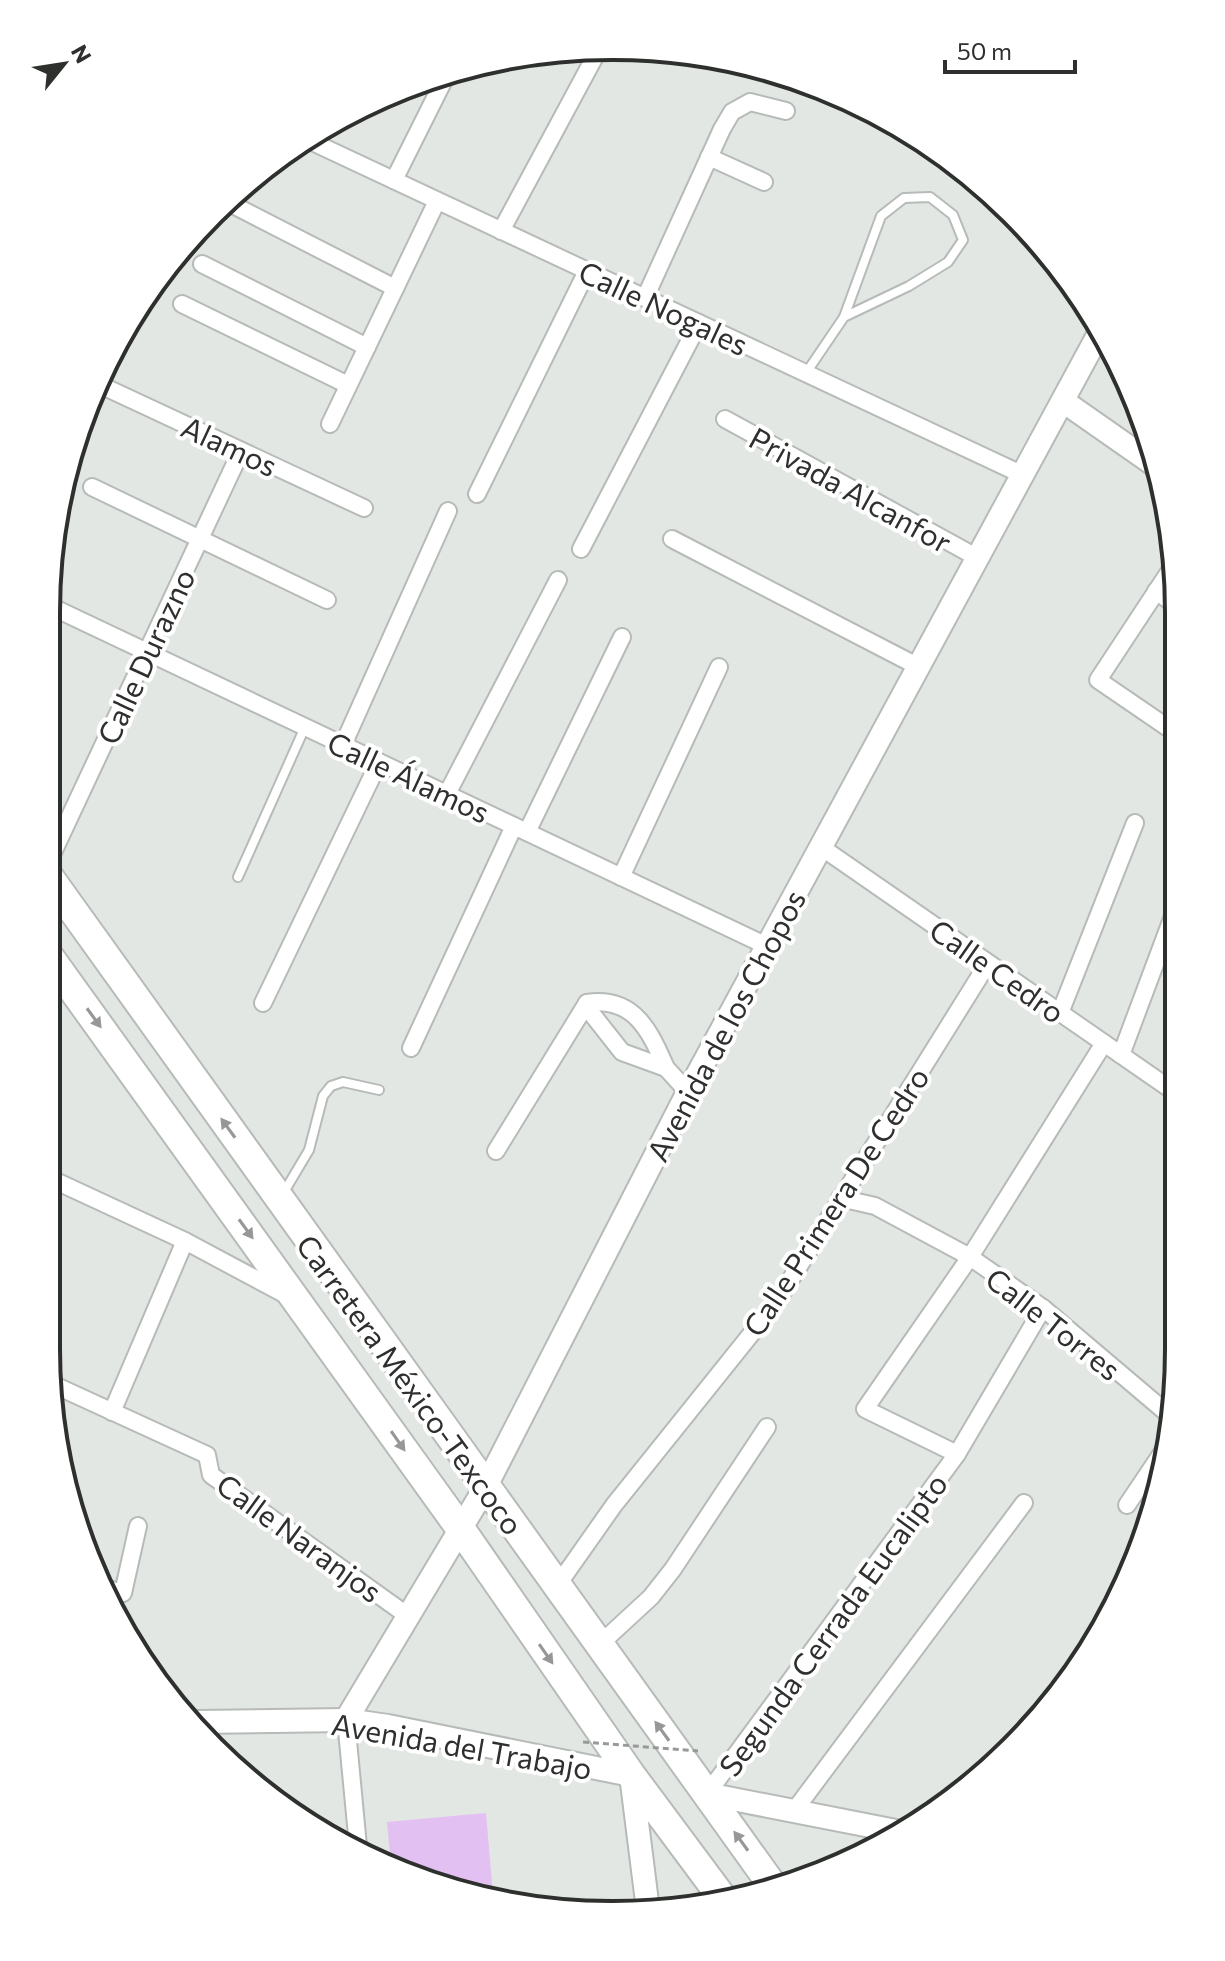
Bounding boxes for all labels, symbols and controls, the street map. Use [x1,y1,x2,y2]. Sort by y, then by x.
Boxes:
north arrow [24,24,104,104]
scale bar [945,24,1075,74]
text: 50 m [957,36,1012,65]
text: N [66,40,98,68]
street label: Calle Nogales [574,252,754,362]
street label: Alamos [176,407,284,483]
street label: Privada Alcanfor [744,418,958,560]
street label: Calle Durazno [88,562,202,750]
street label: Calle Álamos [322,722,496,830]
street label: Avenida de los Chopos [638,883,812,1167]
street label: Calle Cedro [923,910,1073,1030]
one-way arrow [86,1008,101,1029]
street label: Calle Primera De Cedro [734,1059,936,1343]
one-way arrow [221,1118,236,1139]
one-way arrow [238,1218,254,1240]
street label: Carretera México-Texcoco [290,1227,532,1541]
street label: Calle Torres [979,1259,1129,1387]
one-way arrow [389,1430,405,1451]
street label: Calle Naranjos [210,1465,390,1609]
street label: Segunda Cerrada Eucalipto [710,1466,954,1782]
one-way arrow [539,1643,554,1664]
street label: Avenida del Trabajo [329,1704,595,1786]
one-way arrow [655,1720,670,1741]
one-way arrow [734,1831,749,1852]

